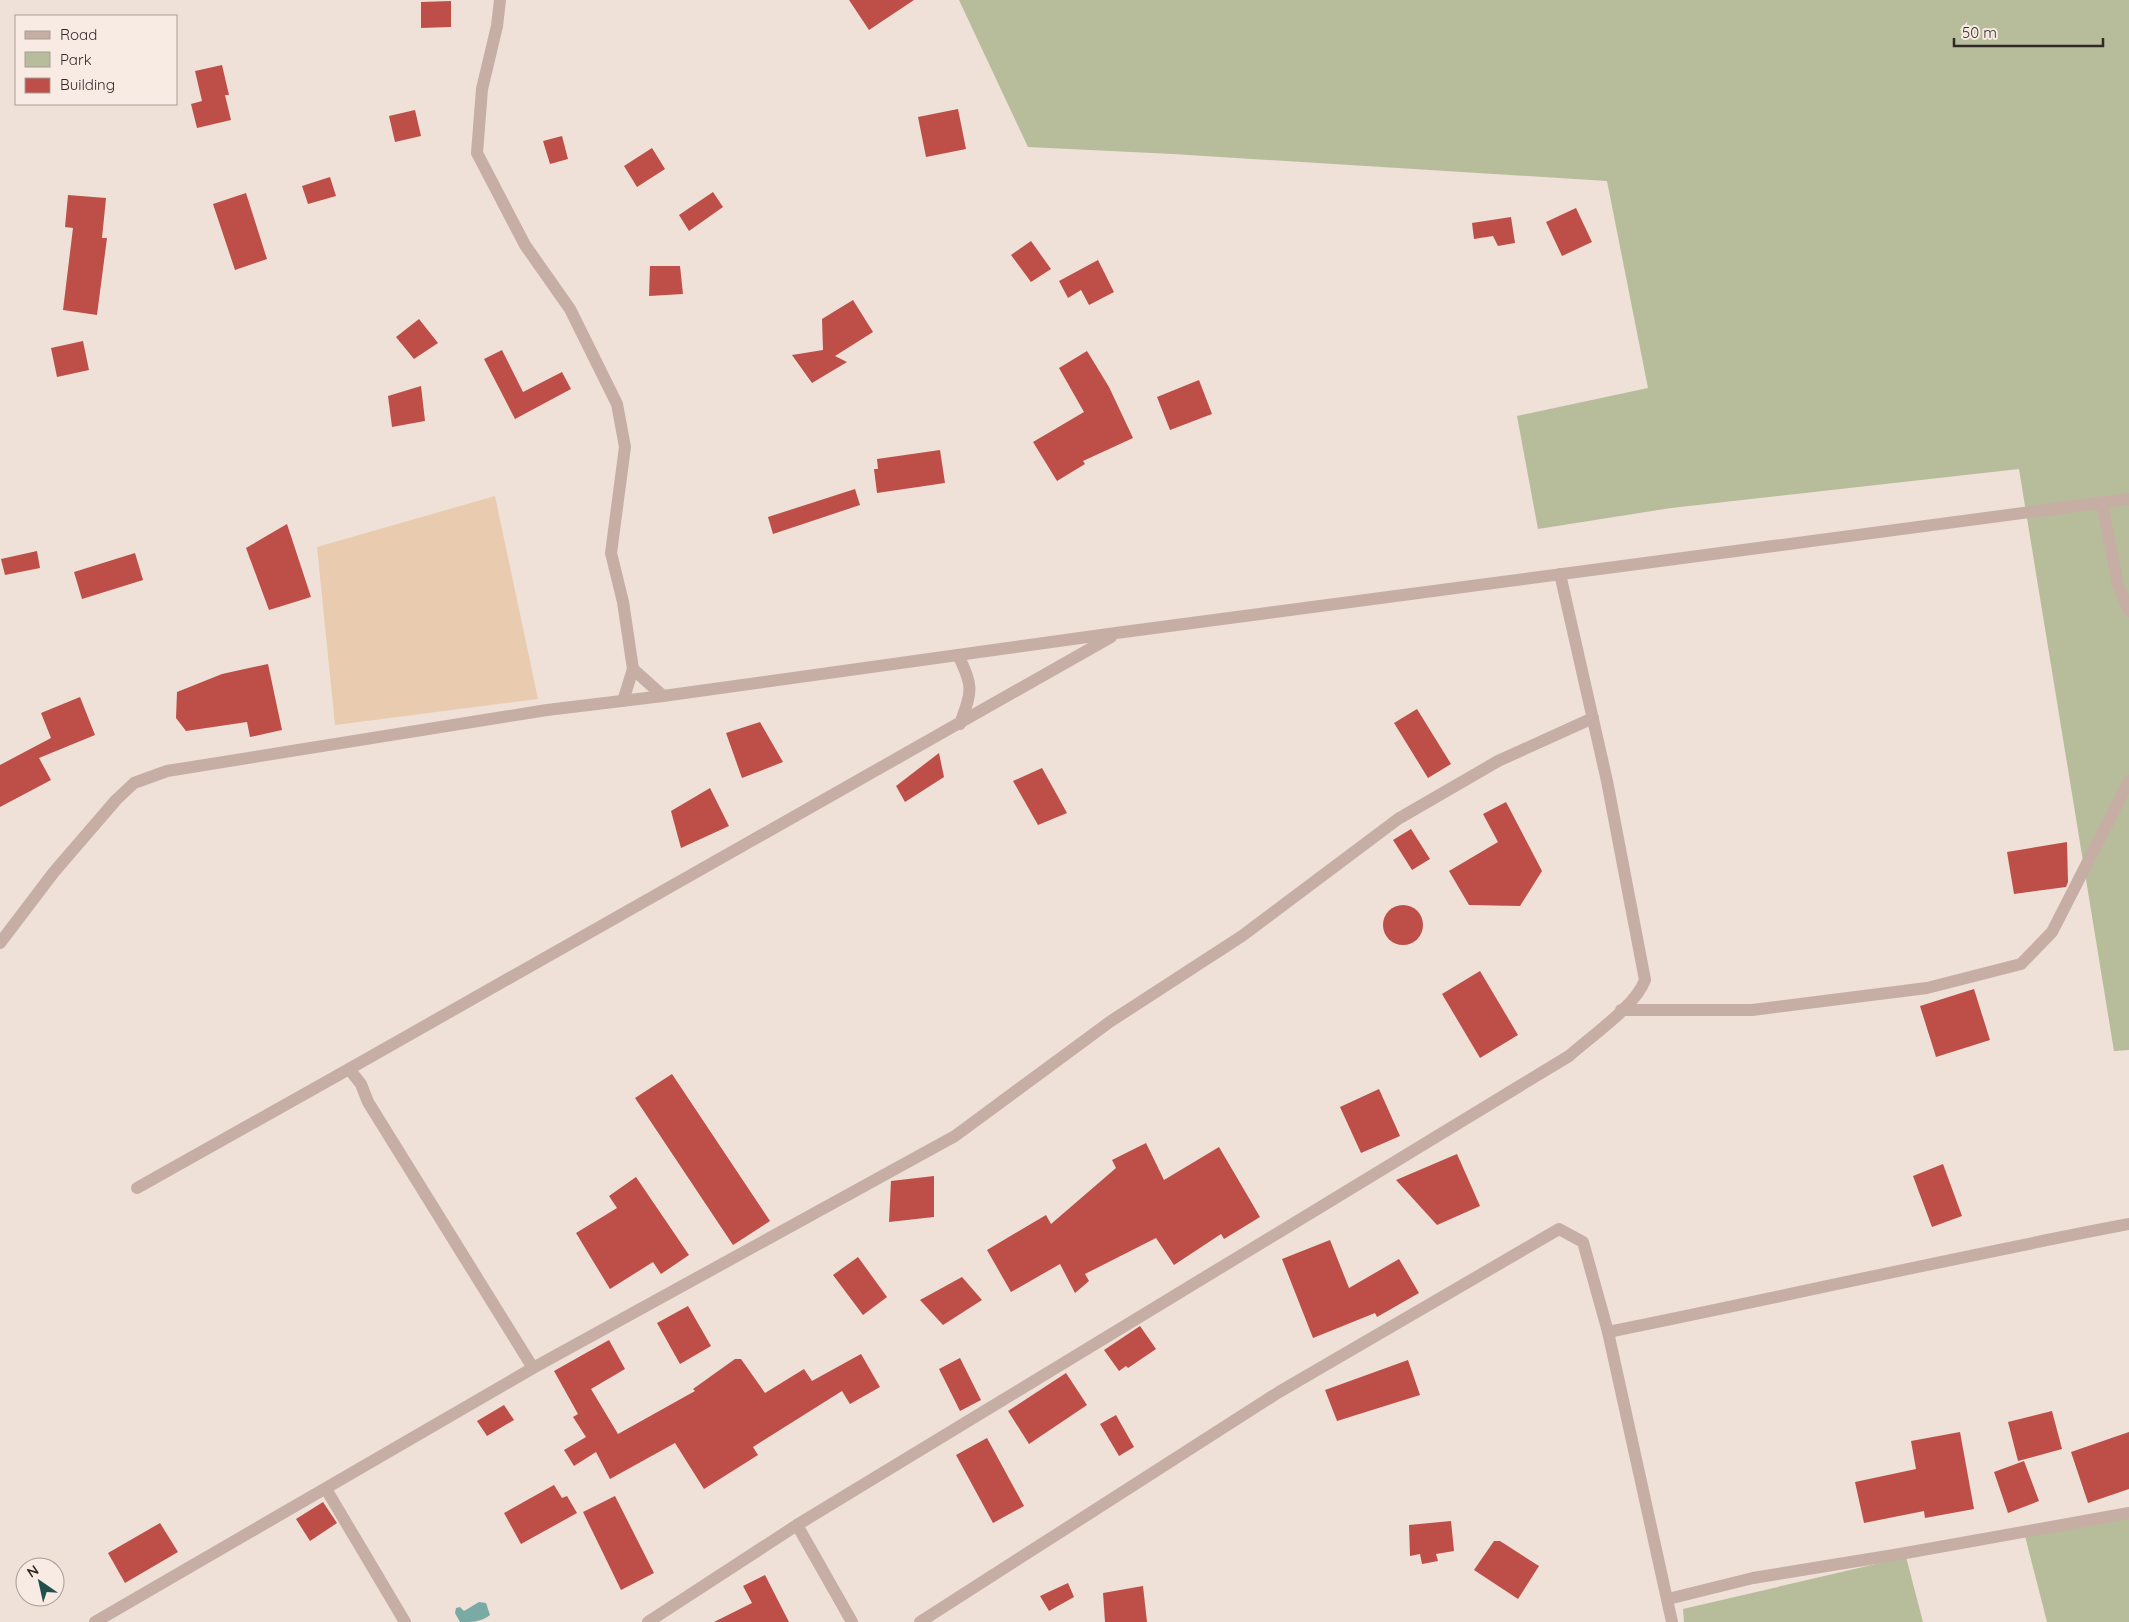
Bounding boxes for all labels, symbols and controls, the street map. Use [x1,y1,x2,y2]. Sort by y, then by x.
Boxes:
legend [15,15,178,105]
scale bar [1954,15,2103,47]
text: 50 m [1962,23,1997,42]
text: Road [60,25,97,44]
text: Park [60,50,92,69]
text: Building [60,75,115,94]
north arrow [15,1557,65,1607]
text: N [23,1561,42,1582]

